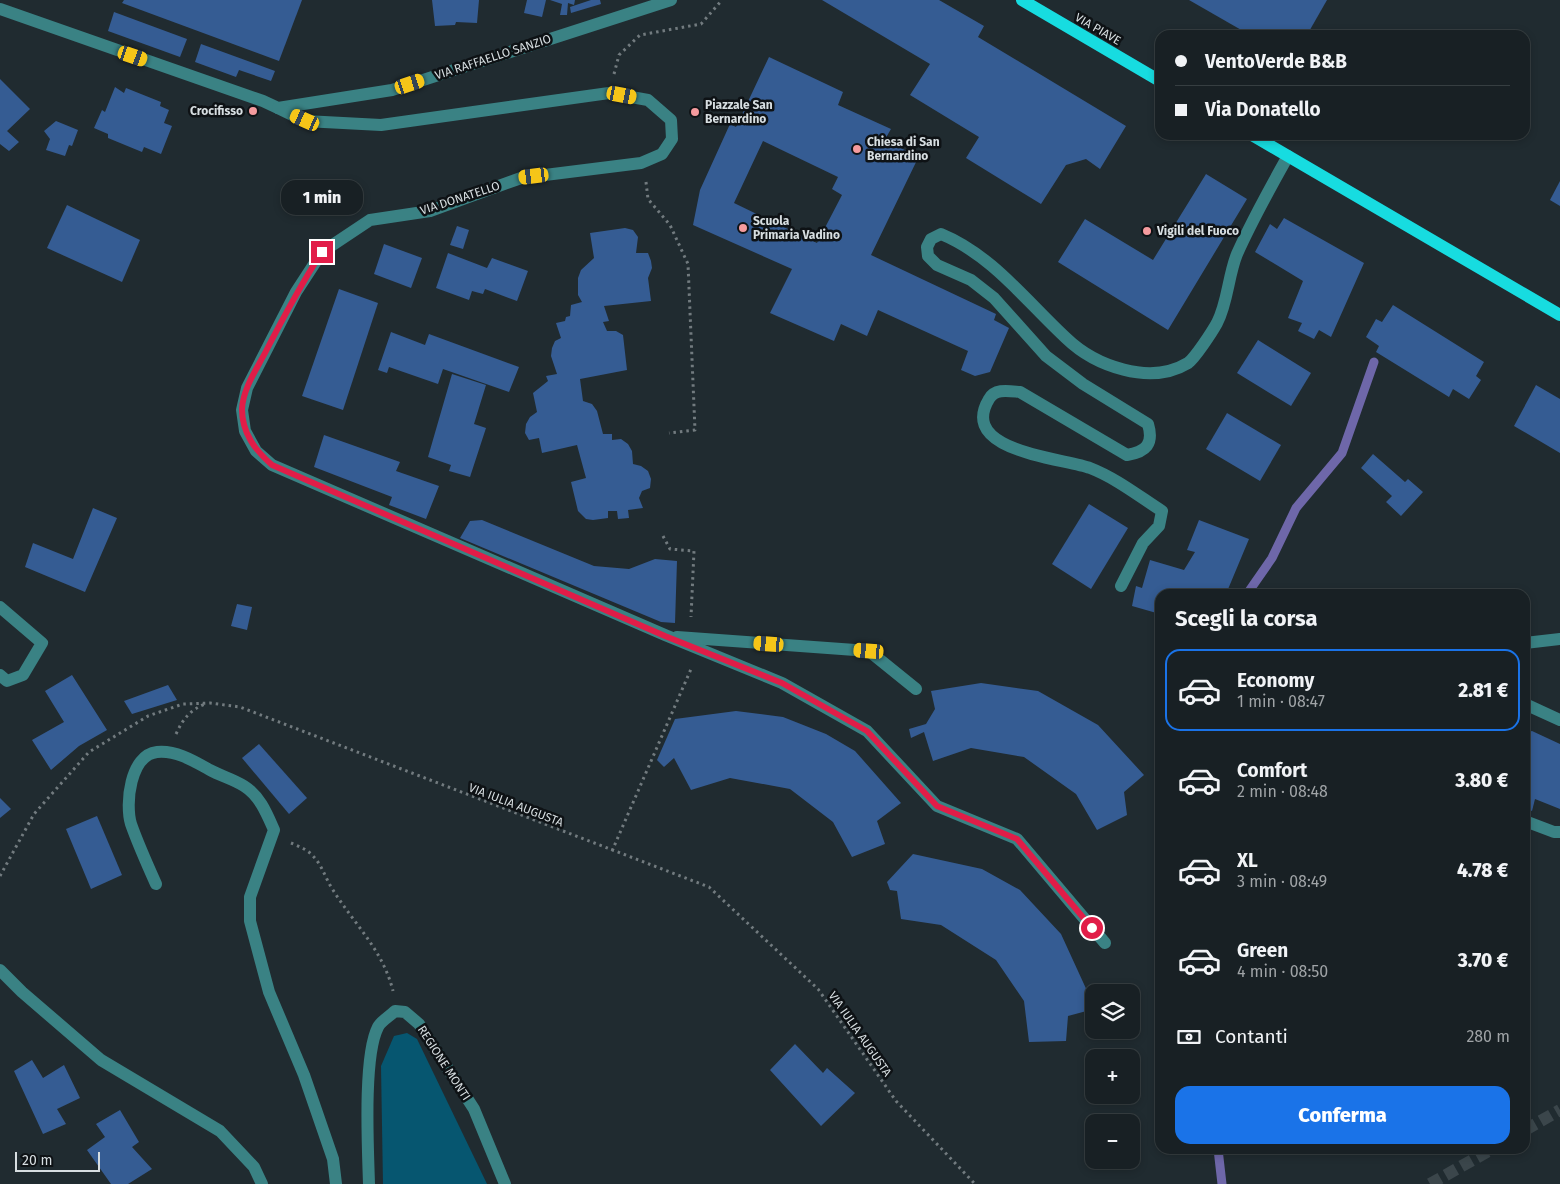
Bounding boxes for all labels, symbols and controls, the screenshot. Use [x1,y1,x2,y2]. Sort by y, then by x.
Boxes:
street label: VIA PIAVE [1073,10,1123,48]
street label: VIA RAFFAELLO SANZIO [433,32,553,82]
car [116,44,149,68]
text: VentoVerde B&B [1205,50,1347,73]
car [393,72,426,96]
car [605,85,638,105]
place label: Piazzale San Bernardino [705,98,773,126]
text: Via Donatello [1205,98,1321,121]
place label: Crocifisso [190,104,243,118]
marker: Crocifisso [247,105,259,117]
marker: Piazzale San Bernardino [689,106,701,118]
car [288,107,321,133]
place label: Chiesa di San Bernardino [867,135,940,163]
marker: Chiesa di San Bernardino [851,143,863,155]
car [518,167,549,185]
street label: VIA DONATELLO [418,178,502,218]
callout: 1 min [281,180,363,214]
text: 1 min [303,188,341,207]
place label: Scuola Primaria Vadino [753,214,840,242]
marker: Scuola Primaria Vadino [737,222,749,234]
place label: Vigili del Fuoco [1156,224,1239,238]
marker: Vigili del Fuoco [1141,225,1153,237]
route end [311,241,333,263]
text: Scegli la corsa [1175,605,1318,632]
car [753,635,784,653]
car [853,642,884,660]
icon: car [1177,668,1222,713]
text: Economy [1237,669,1314,692]
text: 2.81 € [1458,679,1508,702]
text: 1 min · 08:47 [1237,692,1325,711]
icon: car [1177,758,1222,803]
text: Comfort [1237,759,1307,782]
text: 3.80 € [1455,769,1508,792]
street label: VIA IULIA AUGUSTA [467,781,565,830]
text: 2 min · 08:48 [1237,782,1328,801]
icon: car [1177,848,1222,893]
text: XL [1237,849,1258,872]
text: 4.78 € [1457,859,1508,882]
text: 3 min · 08:49 [1237,872,1327,891]
route start [1081,917,1103,939]
icon: car [1177,938,1222,983]
text: Green [1237,939,1288,962]
text: 3.70 € [1458,949,1508,972]
text: 4 min · 08:50 [1237,962,1328,981]
map controls [1085,984,1140,1169]
button: layers [1085,984,1140,1039]
street label: VIA IULIA AUGUSTA [826,989,895,1079]
street label: REGIONE MONTI [415,1023,473,1103]
icon: cash [1175,1023,1203,1051]
text: Contanti [1215,1025,1288,1048]
text: 280 m [1466,1027,1510,1046]
button: + [1085,1049,1140,1104]
button: Conferma [1175,1086,1510,1144]
button: − [1085,1114,1140,1169]
scale bar [15,1149,100,1172]
text: 20 m [22,1152,52,1169]

